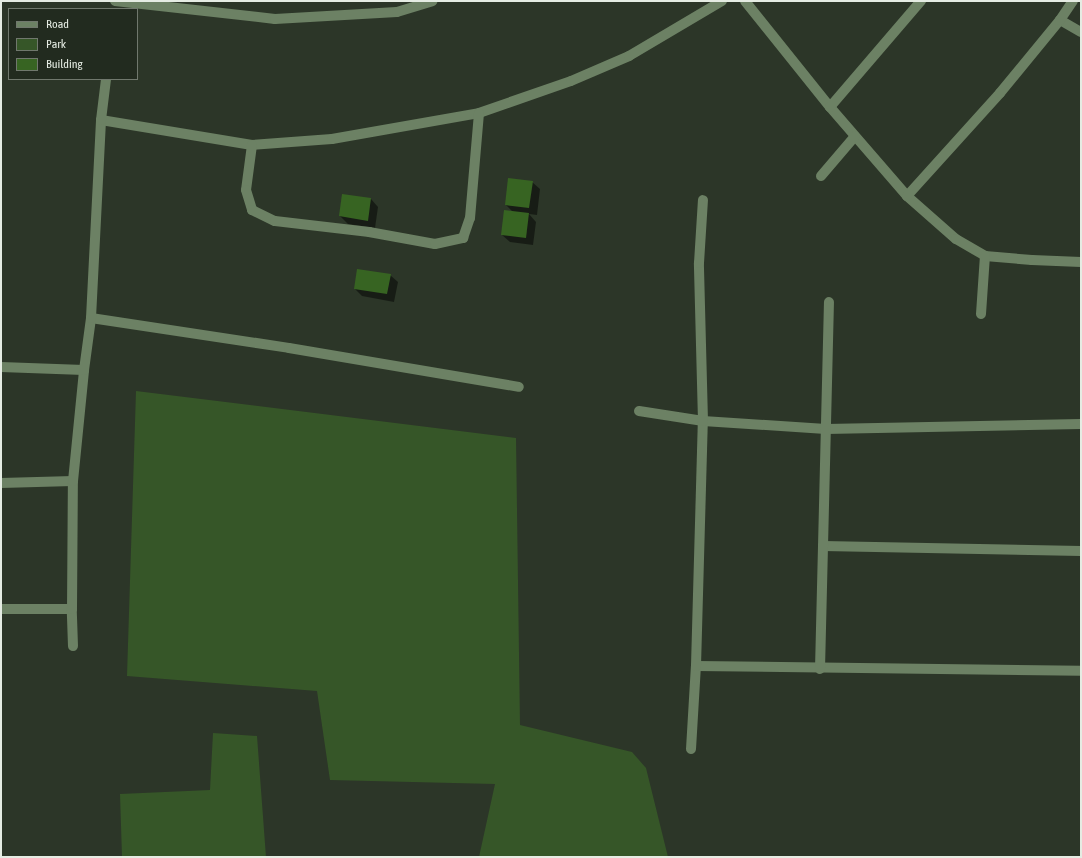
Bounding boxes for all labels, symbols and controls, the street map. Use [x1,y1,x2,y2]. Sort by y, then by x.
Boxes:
legend [8,8,138,80]
text: Road [46,17,69,31]
text: Park [46,37,66,51]
text: Building [46,57,83,71]

